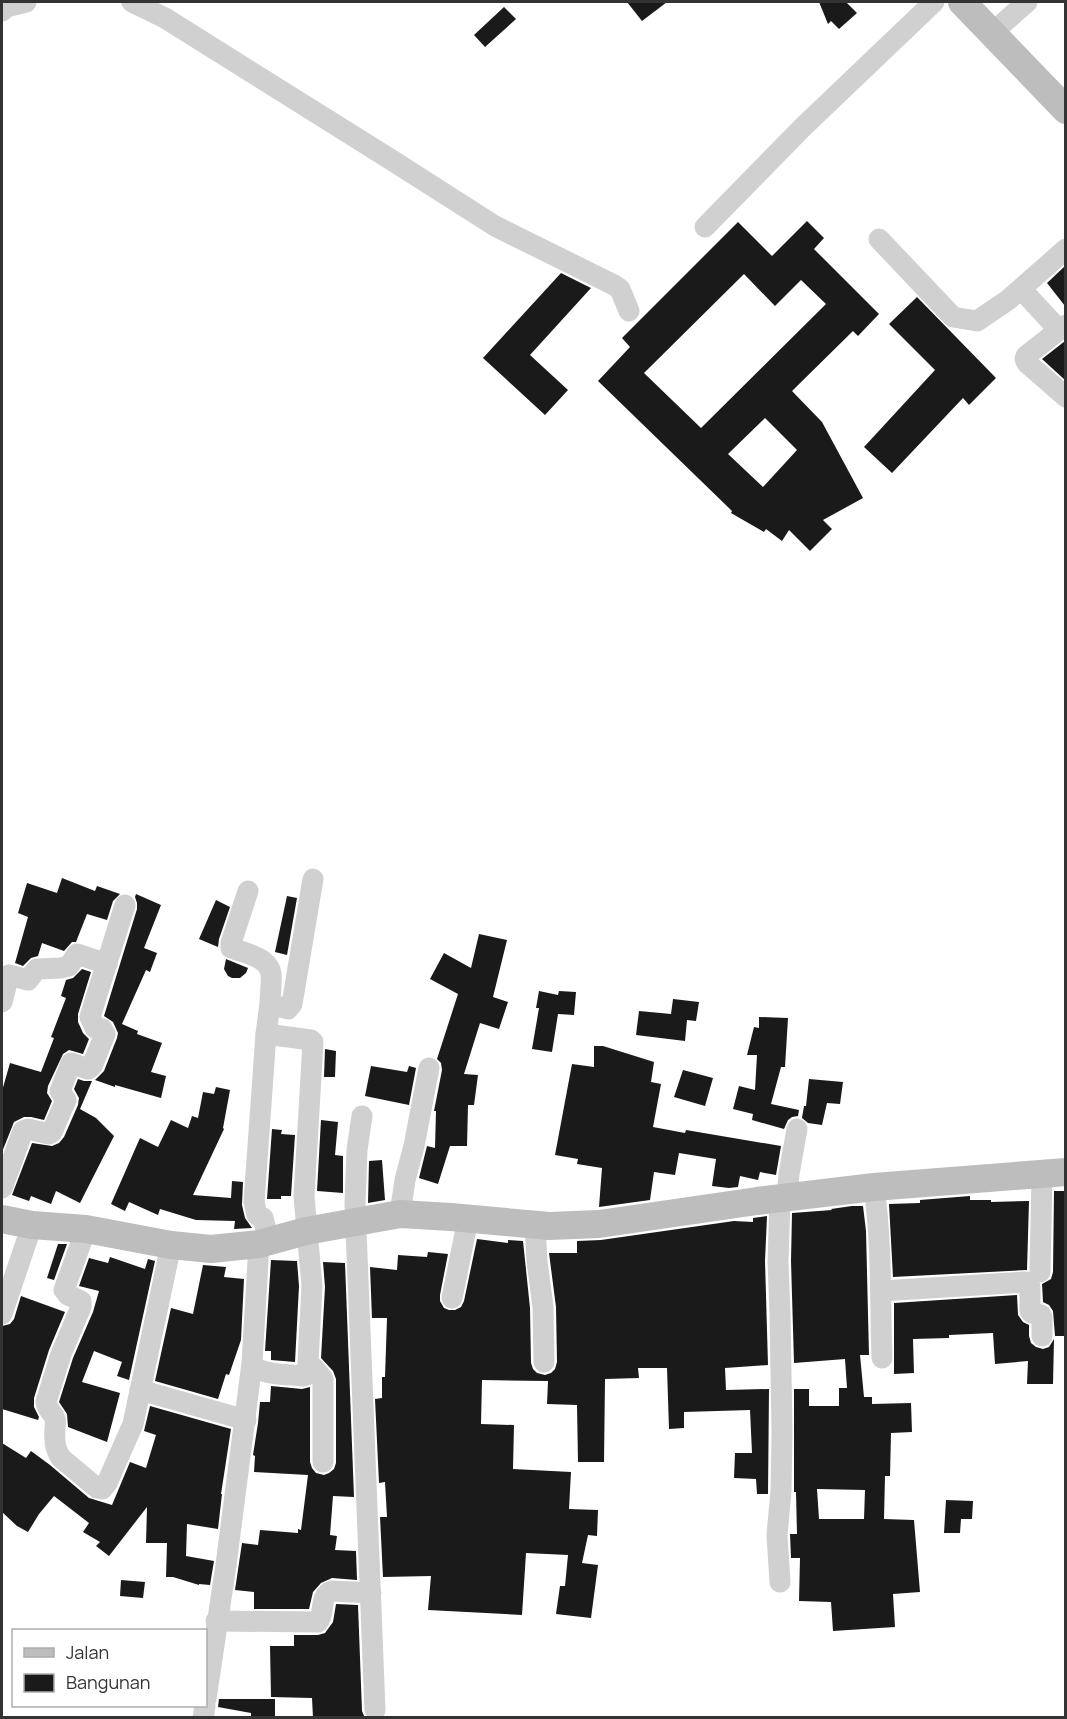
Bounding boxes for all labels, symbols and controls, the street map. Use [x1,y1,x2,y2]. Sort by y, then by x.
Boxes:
legend [12,1629,207,1707]
text: Jalan [66,1640,109,1664]
text: Bangunan [66,1670,150,1694]

